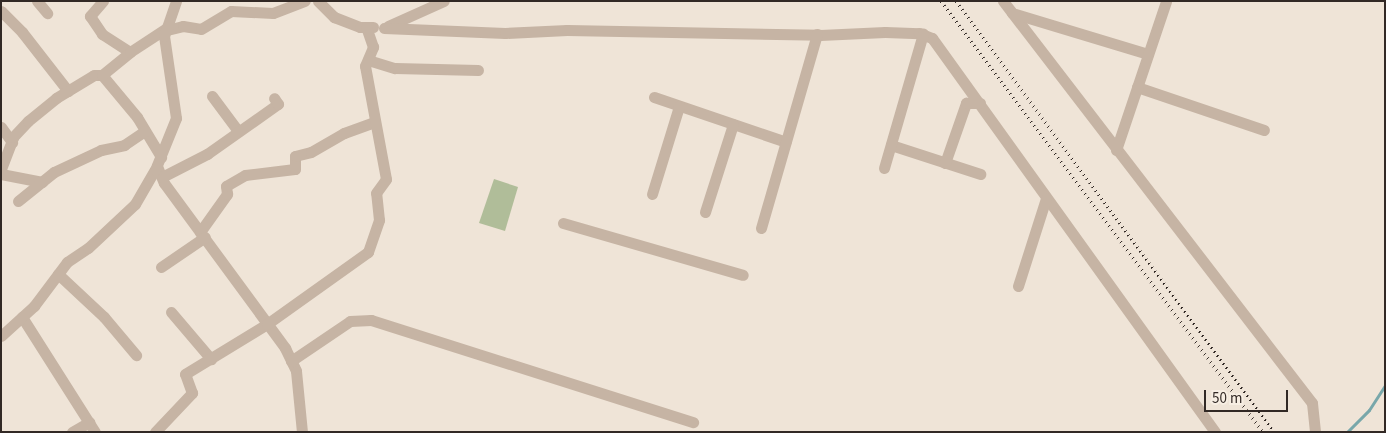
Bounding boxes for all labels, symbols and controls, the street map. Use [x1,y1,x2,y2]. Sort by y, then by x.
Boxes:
scale bar [1206,380,1290,412]
text: 50 m [1212,388,1242,409]

